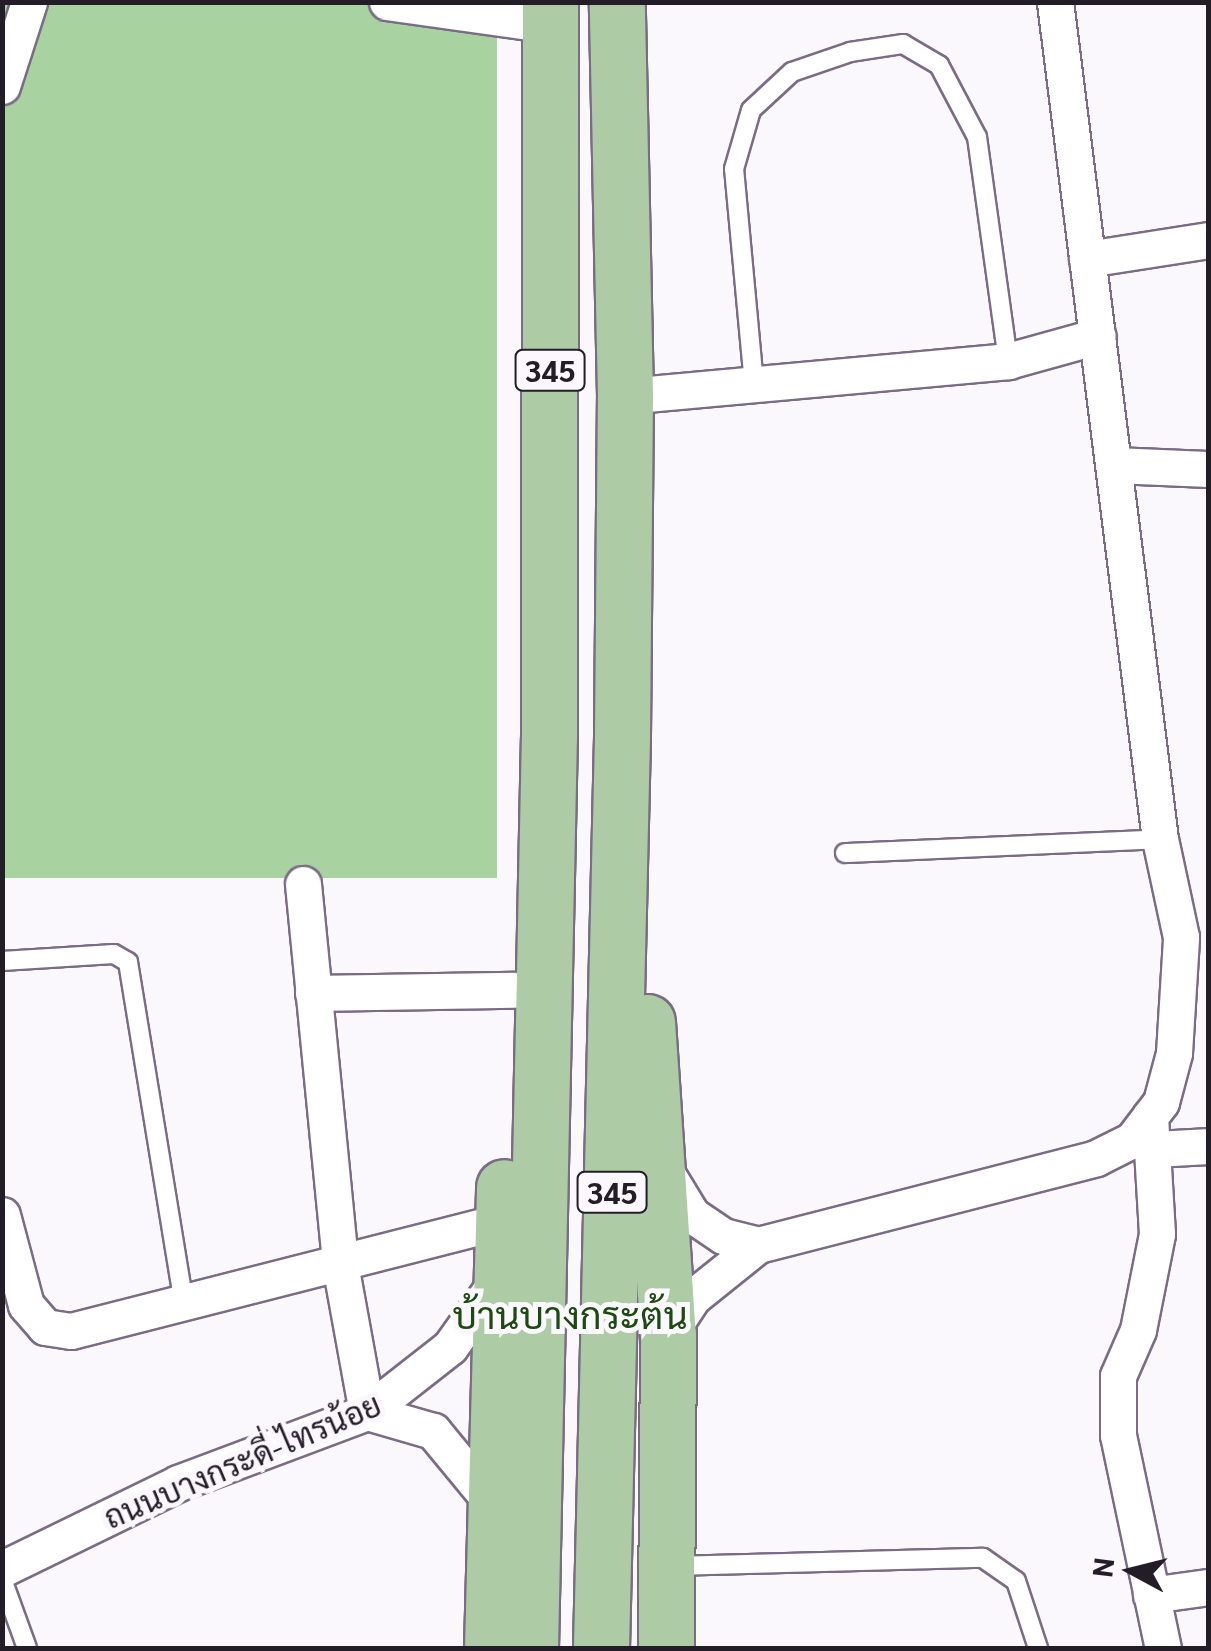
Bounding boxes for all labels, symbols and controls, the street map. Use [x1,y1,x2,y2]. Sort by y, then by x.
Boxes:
road number: 345 [512,345,588,395]
road number: 345 [574,1167,650,1217]
district label: บ้านบางกระต้น [452,1291,688,1337]
street label: ถนนบางกระดี่-ไทรน้อย [98,1384,386,1536]
north arrow [1081,1521,1181,1621]
text: N [1082,1555,1120,1579]

